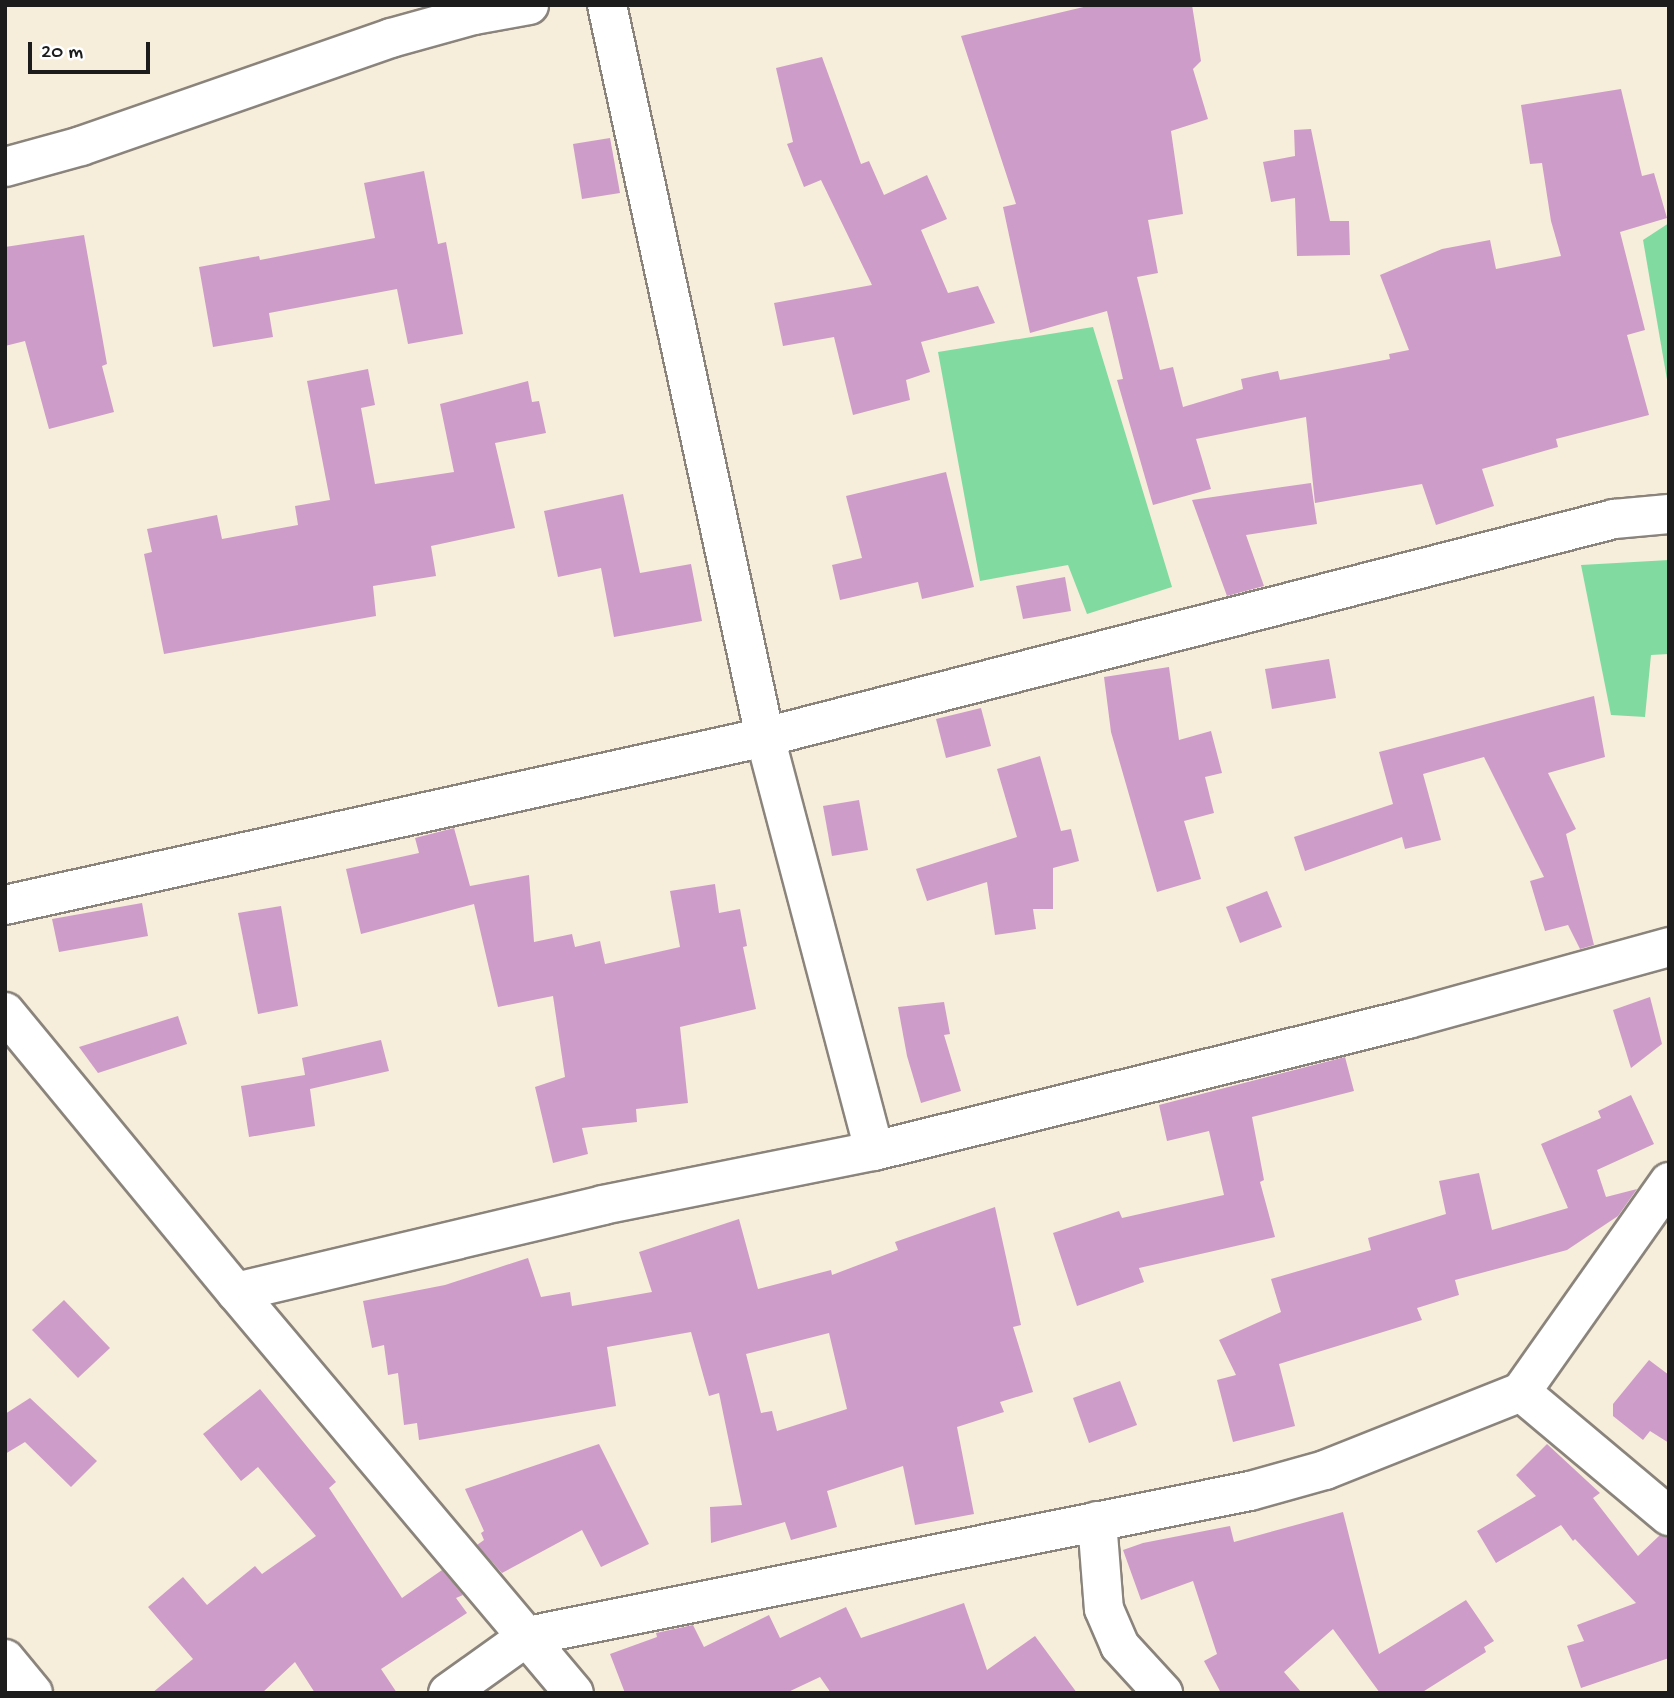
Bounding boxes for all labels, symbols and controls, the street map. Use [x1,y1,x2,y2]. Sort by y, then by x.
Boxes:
scale bar [32,28,154,72]
text: 20 m [41,41,83,66]

